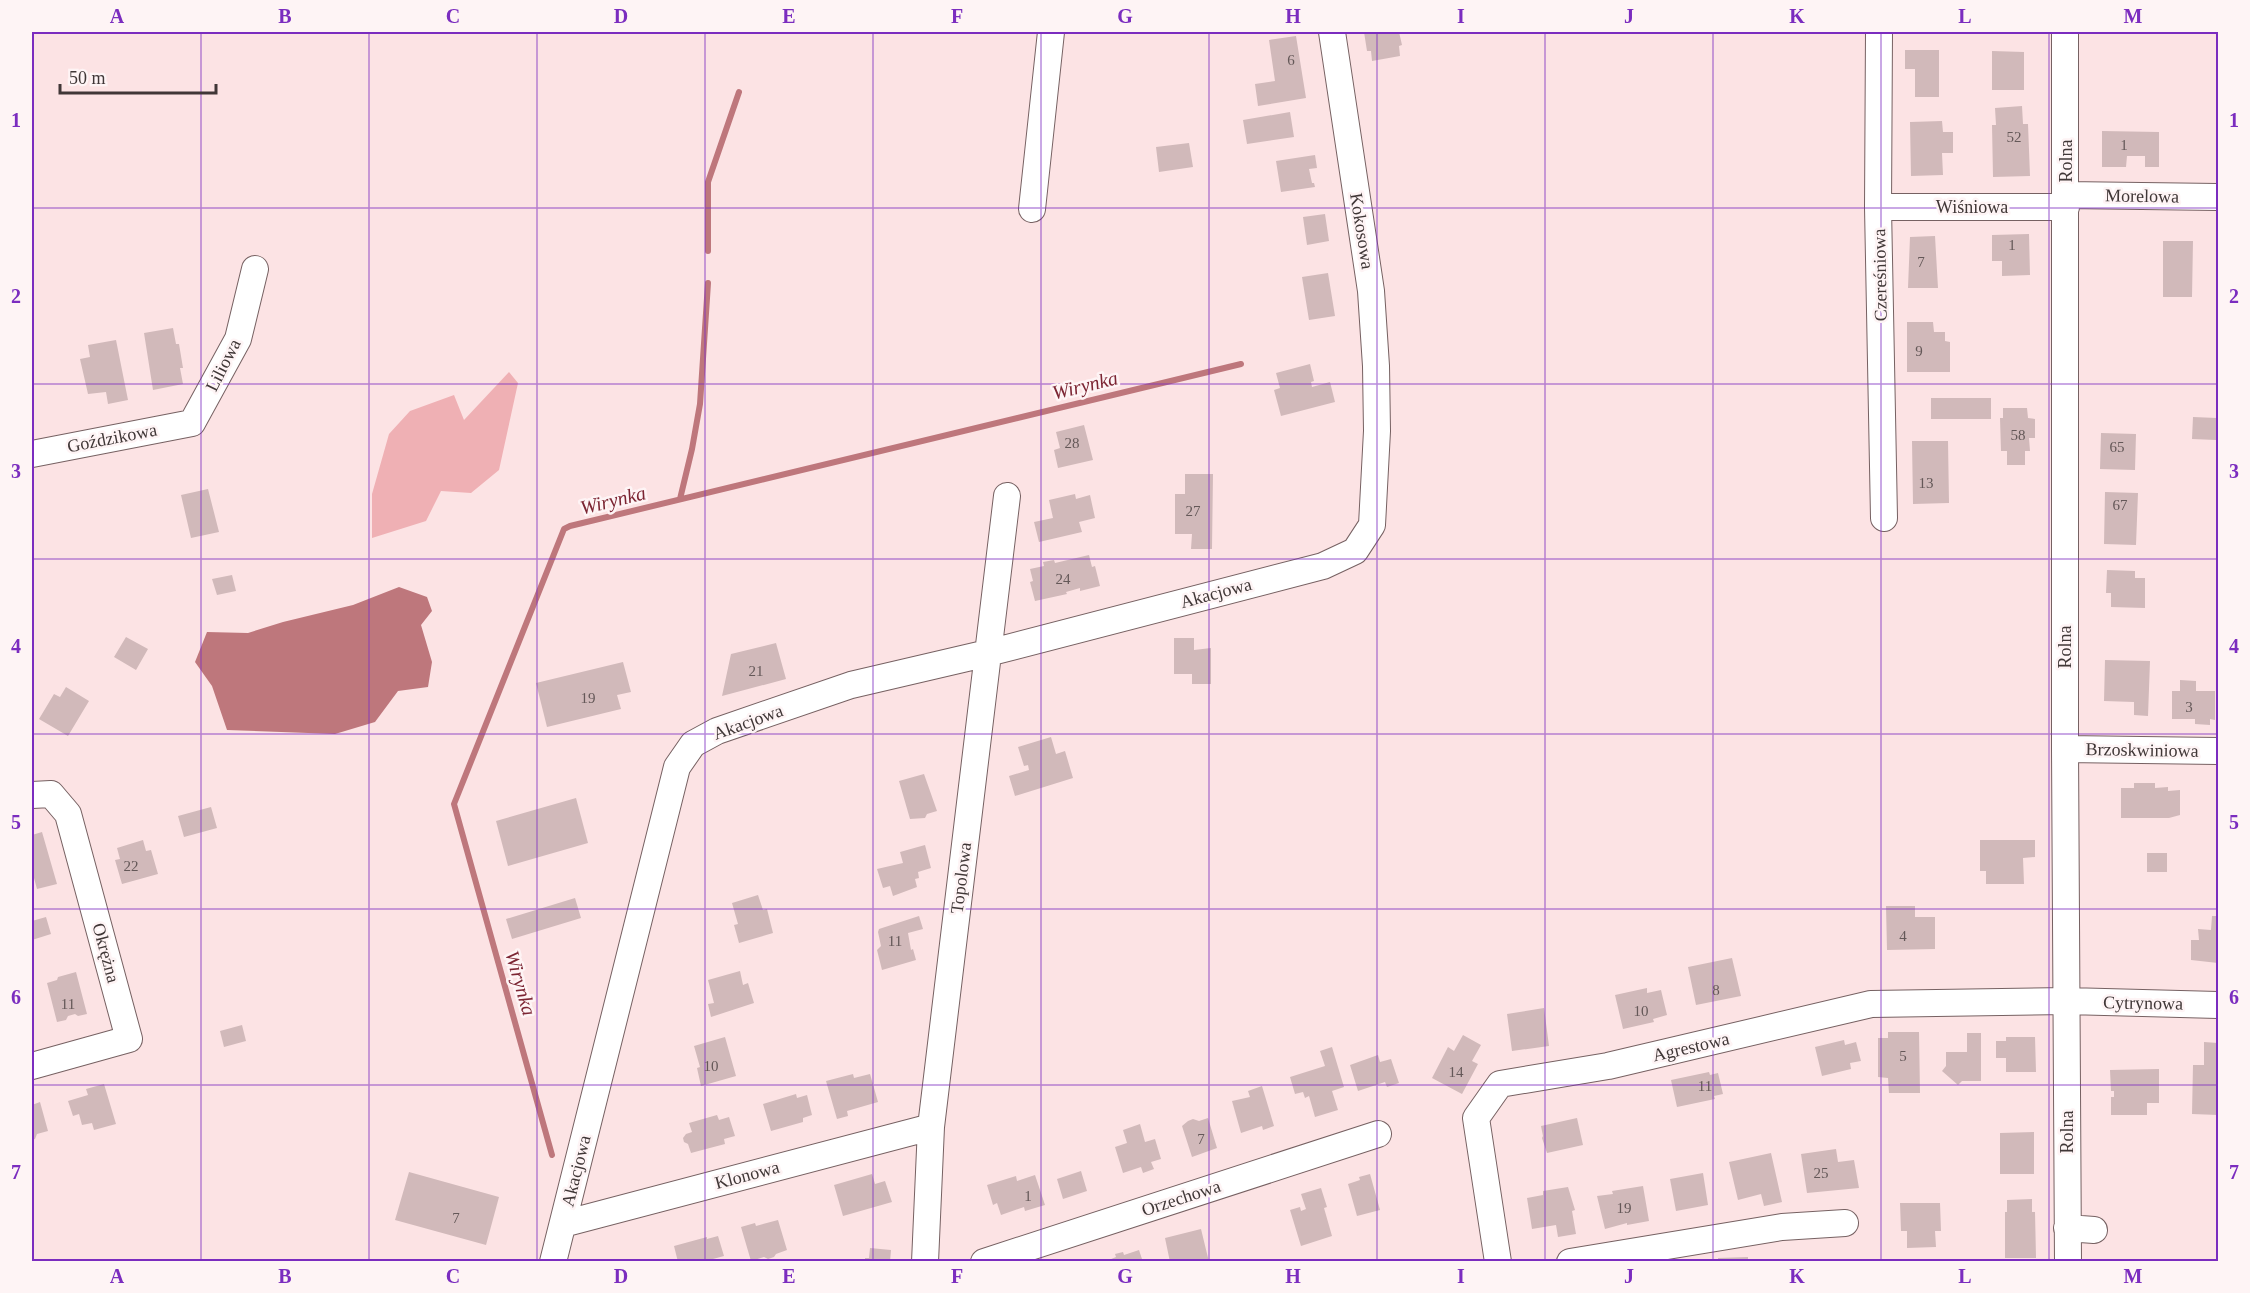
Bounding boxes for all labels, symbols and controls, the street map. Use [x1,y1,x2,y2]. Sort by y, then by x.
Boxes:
text: A [110,5,125,27]
text: B [278,5,292,27]
text: C [446,5,460,27]
text: D [614,5,628,27]
text: E [782,5,796,27]
text: F [951,5,963,27]
text: G [1117,5,1133,27]
text: H [1285,5,1301,27]
text: I [1457,5,1465,27]
text: J [1624,5,1634,27]
text: K [1789,5,1805,27]
text: L [1958,5,1972,27]
text: M [2124,5,2143,27]
house number: 6 [1287,52,1295,68]
scale bar [60,57,216,95]
text: 50 m [69,68,106,88]
text: 1 [11,109,21,131]
text: 1 [2229,109,2239,131]
house number: 52 [2007,129,2022,145]
house number: 1 [2120,137,2128,153]
street label: Rolna [2056,139,2076,183]
street label: Morelowa [2105,185,2179,207]
street label: Kokosowa [1346,191,1378,271]
street label: Wiśniowa [1936,197,2008,217]
street label: Czereśniowa [1869,228,1891,322]
house number: 1 [2008,237,2016,253]
house number: 7 [1917,254,1925,270]
text: 2 [11,285,21,307]
text: 2 [2229,285,2239,307]
street label: Liliowa [201,336,245,394]
house number: 9 [1915,343,1923,359]
water label: Wirynka [1050,366,1120,405]
street label: Goździkowa [65,420,159,456]
house number: 58 [2011,427,2026,443]
house number: 28 [1065,435,1080,451]
house number: 65 [2110,439,2125,455]
text: 3 [11,460,21,482]
text: 3 [2229,460,2239,482]
house number: 13 [1919,475,1934,491]
water label: Wirynka [578,481,648,520]
house number: 67 [2113,497,2128,513]
house number: 27 [1186,503,1201,519]
house number: 24 [1056,571,1071,587]
street label: Akacjowa [1178,574,1254,612]
street label: Rolna [2055,625,2075,669]
text: 4 [11,635,21,657]
text: 4 [2229,635,2239,657]
house number: 21 [749,663,764,679]
house number: 19 [581,690,596,706]
house number: 3 [2185,699,2193,715]
street label: Akacjowa [710,700,786,744]
street label: Brzoskwiniowa [2085,739,2199,761]
text: 5 [11,811,21,833]
text: 5 [2229,811,2239,833]
street label: Topolowa [947,841,975,915]
house number: 22 [124,858,139,874]
street label: Okrężna [88,921,124,985]
house number: 4 [1899,928,1907,944]
house number: 11 [888,933,902,949]
water label: Wirynka [500,948,541,1018]
house number: 8 [1712,982,1720,998]
text: 6 [11,986,21,1008]
text: 6 [2229,986,2239,1008]
street label: Cytrynowa [2103,992,2183,1014]
house number: 11 [61,996,75,1012]
house number: 10 [1634,1003,1649,1019]
street label: Agrestowa [1651,1028,1731,1066]
house number: 5 [1899,1048,1907,1064]
house number: 10 [704,1058,719,1074]
house number: 14 [1449,1064,1464,1080]
house number: 11 [1698,1078,1712,1094]
street label: Rolna [2057,1110,2077,1154]
house number: 7 [1197,1131,1205,1147]
street label: Akacjowa [557,1133,595,1209]
street label: Klonowa [713,1157,781,1193]
text: 7 [11,1161,21,1183]
text: 7 [2229,1161,2239,1183]
house number: 25 [1814,1165,1829,1181]
street label: Orzechowa [1139,1176,1223,1220]
house number: 1 [1024,1188,1032,1204]
house number: 19 [1617,1200,1632,1216]
house number: 7 [452,1210,460,1226]
text: A [110,1265,125,1287]
text: B [278,1265,292,1287]
text: C [446,1265,460,1287]
text: D [614,1265,628,1287]
text: E [782,1265,796,1287]
text: F [951,1265,963,1287]
text: G [1117,1265,1133,1287]
text: H [1285,1265,1301,1287]
text: I [1457,1265,1465,1287]
text: J [1624,1265,1634,1287]
text: K [1789,1265,1805,1287]
text: L [1958,1265,1972,1287]
text: M [2124,1265,2143,1287]

